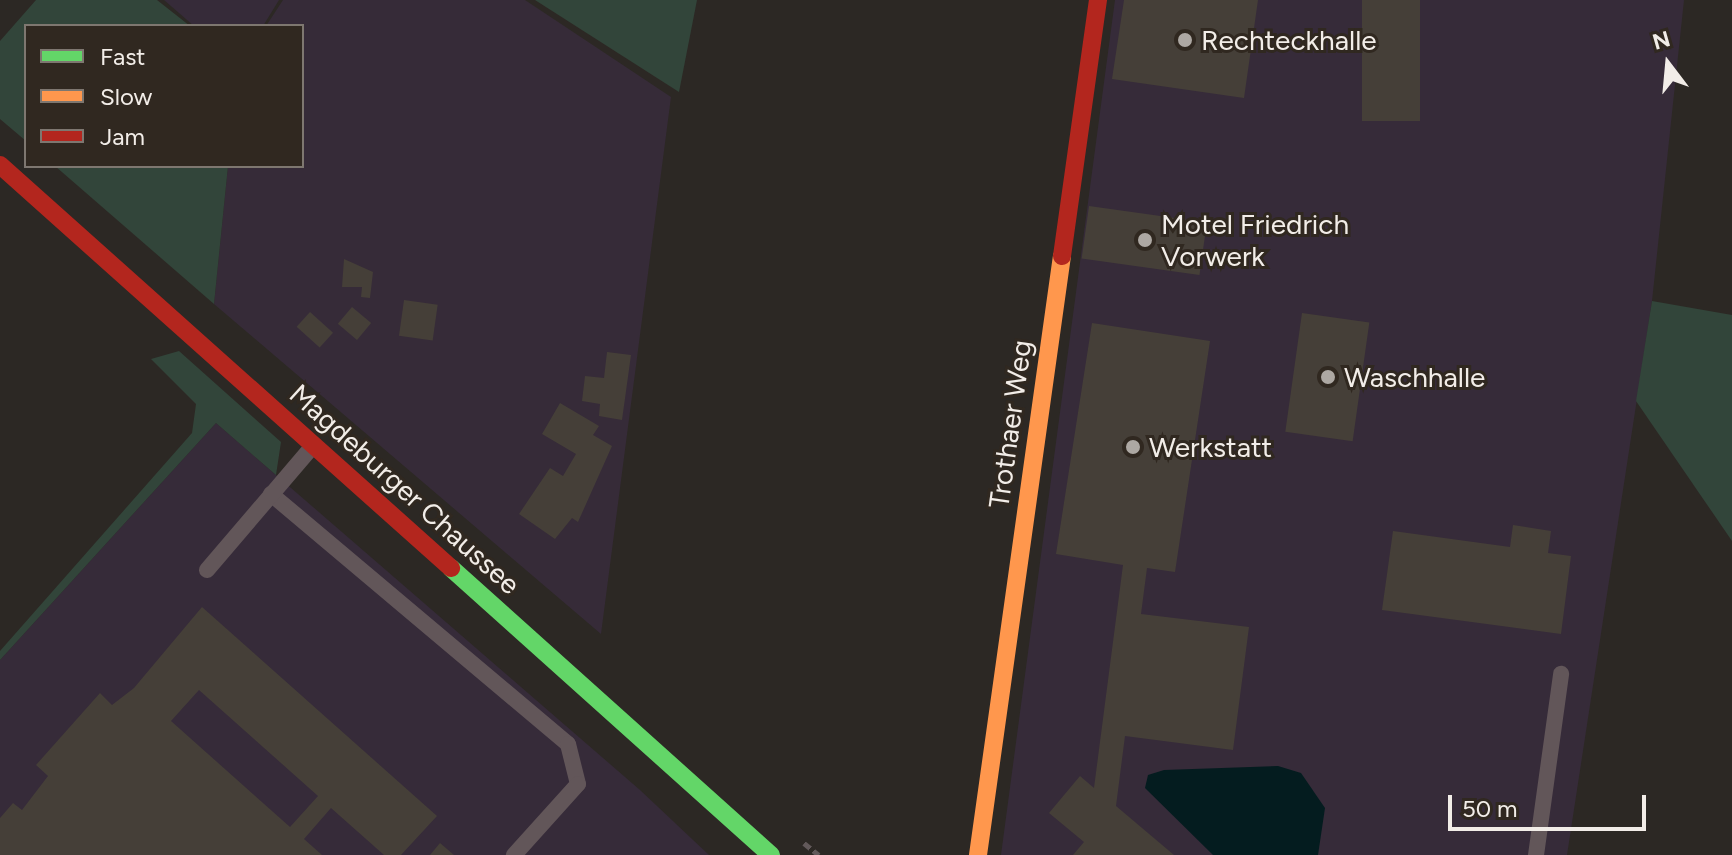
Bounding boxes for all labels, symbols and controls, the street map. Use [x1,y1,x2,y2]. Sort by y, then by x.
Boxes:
place label: Rechteckhalle [1201,23,1377,57]
legend [24,24,304,168]
north arrow [1628,24,1708,104]
text: N [1649,25,1673,56]
marker: Rechteckhalle [1176,31,1194,49]
text: Fast [100,42,145,71]
text: Slow [100,82,152,111]
text: Jam [100,122,145,151]
place label: Motel Friedrich Vorwerk [1161,207,1349,273]
marker: Motel Friedrich Vorwerk [1136,231,1154,249]
street label: Trothaer Weg [982,338,1038,510]
place label: Waschhalle [1344,360,1485,394]
marker: Waschhalle [1319,368,1337,386]
street label: Magdeburger Chaussee [283,377,527,601]
place label: Werkstatt [1149,430,1272,464]
marker: Werkstatt [1124,438,1142,456]
scale bar [1452,779,1650,829]
text: 50 m [1462,794,1518,823]

